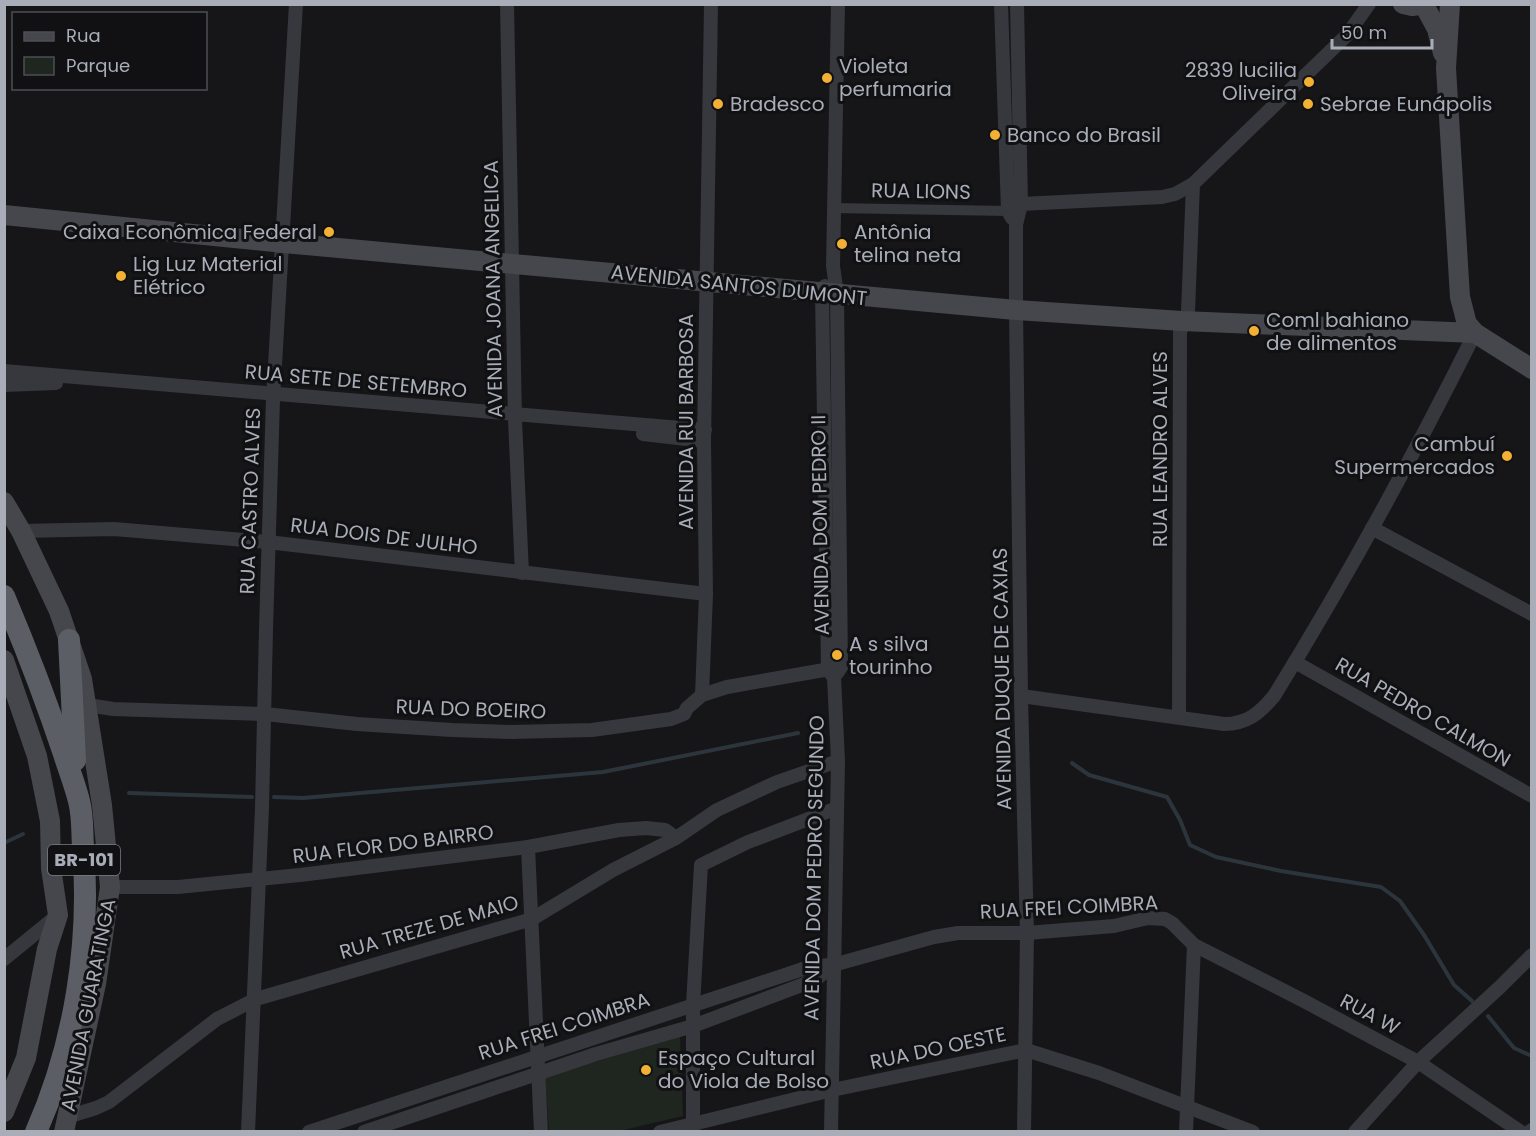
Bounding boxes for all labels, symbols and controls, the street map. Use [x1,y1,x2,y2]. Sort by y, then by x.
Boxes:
legend [12,12,207,90]
scale bar [1332,12,1432,50]
text: 50 m [1341,20,1387,45]
text: Rua [66,23,101,48]
place label: Violeta perfumaria [839,52,952,103]
text: Parque [66,53,130,78]
place label: 2839 lucilia Oliveira [1185,56,1297,107]
marker: Violeta perfumaria [820,71,834,85]
marker: 2839 lucilia Oliveira [1302,75,1316,89]
place label: Bradesco [730,90,825,118]
place label: Sebrae Eunápolis [1320,90,1492,118]
marker: Bradesco [711,97,725,111]
marker: Sebrae Eunápolis [1301,97,1315,111]
place label: Banco do Brasil [1007,121,1161,149]
marker: Banco do Brasil [988,128,1002,142]
street label: AVENIDA JOANA ANGELICA [477,160,509,418]
street label: RUA LIONS [871,176,971,206]
place label: Caixa Econômica Federal [63,218,317,246]
place label: Antônia telina neta [854,218,961,269]
marker: Caixa Econômica Federal [322,225,336,239]
marker: Antônia telina neta [835,237,849,251]
place label: Lig Luz Material Elétrico [133,250,283,301]
street label: AVENIDA SANTOS DUMONT [609,258,869,312]
marker: Lig Luz Material Elétrico [114,269,128,283]
place label: Coml bahiano de alimentos [1266,306,1409,357]
street label: AVENIDA RUI BARBOSA [672,314,700,530]
marker: Coml bahiano de alimentos [1247,324,1261,338]
street label: RUA LEANDRO ALVES [1146,351,1174,547]
street label: RUA SETE DE SETEMBRO [244,357,468,405]
street label: RUA CASTRO ALVES [233,407,267,595]
street label: AVENIDA DOM PEDRO II [804,414,836,636]
place label: Cambuí Supermercados [1334,430,1495,481]
marker: Cambuí Supermercados [1500,449,1514,463]
street label: RUA DOIS DE JULHO [289,511,479,561]
street label: AVENIDA DUQUE DE CAXIAS [986,547,1018,811]
place label: A s silva tourinho [849,630,933,681]
marker: A s silva tourinho [830,648,844,662]
street label: RUA PEDRO CALMON [1330,650,1516,774]
street label: RUA DO BOEIRO [395,692,547,726]
street label: AVENIDA DOM PEDRO SEGUNDO [797,715,831,1021]
street label: RUA FLOR DO BAIRRO [291,818,495,870]
road number: BR-101 [48,845,120,875]
street label: RUA TREZE DE MAIO [336,888,522,966]
street label: RUA FREI COIMBRA [979,888,1159,926]
street label: AVENIDA GUARATINGA [54,896,122,1114]
street label: RUA FREI COIMBRA [475,985,653,1067]
street label: RUA W [1335,987,1405,1042]
street label: RUA DO OESTE [867,1020,1009,1076]
place label: Espaço Cultural do Viola de Bolso [658,1044,829,1095]
marker: Espaço Cultural do Viola de Bolso [639,1063,653,1077]

